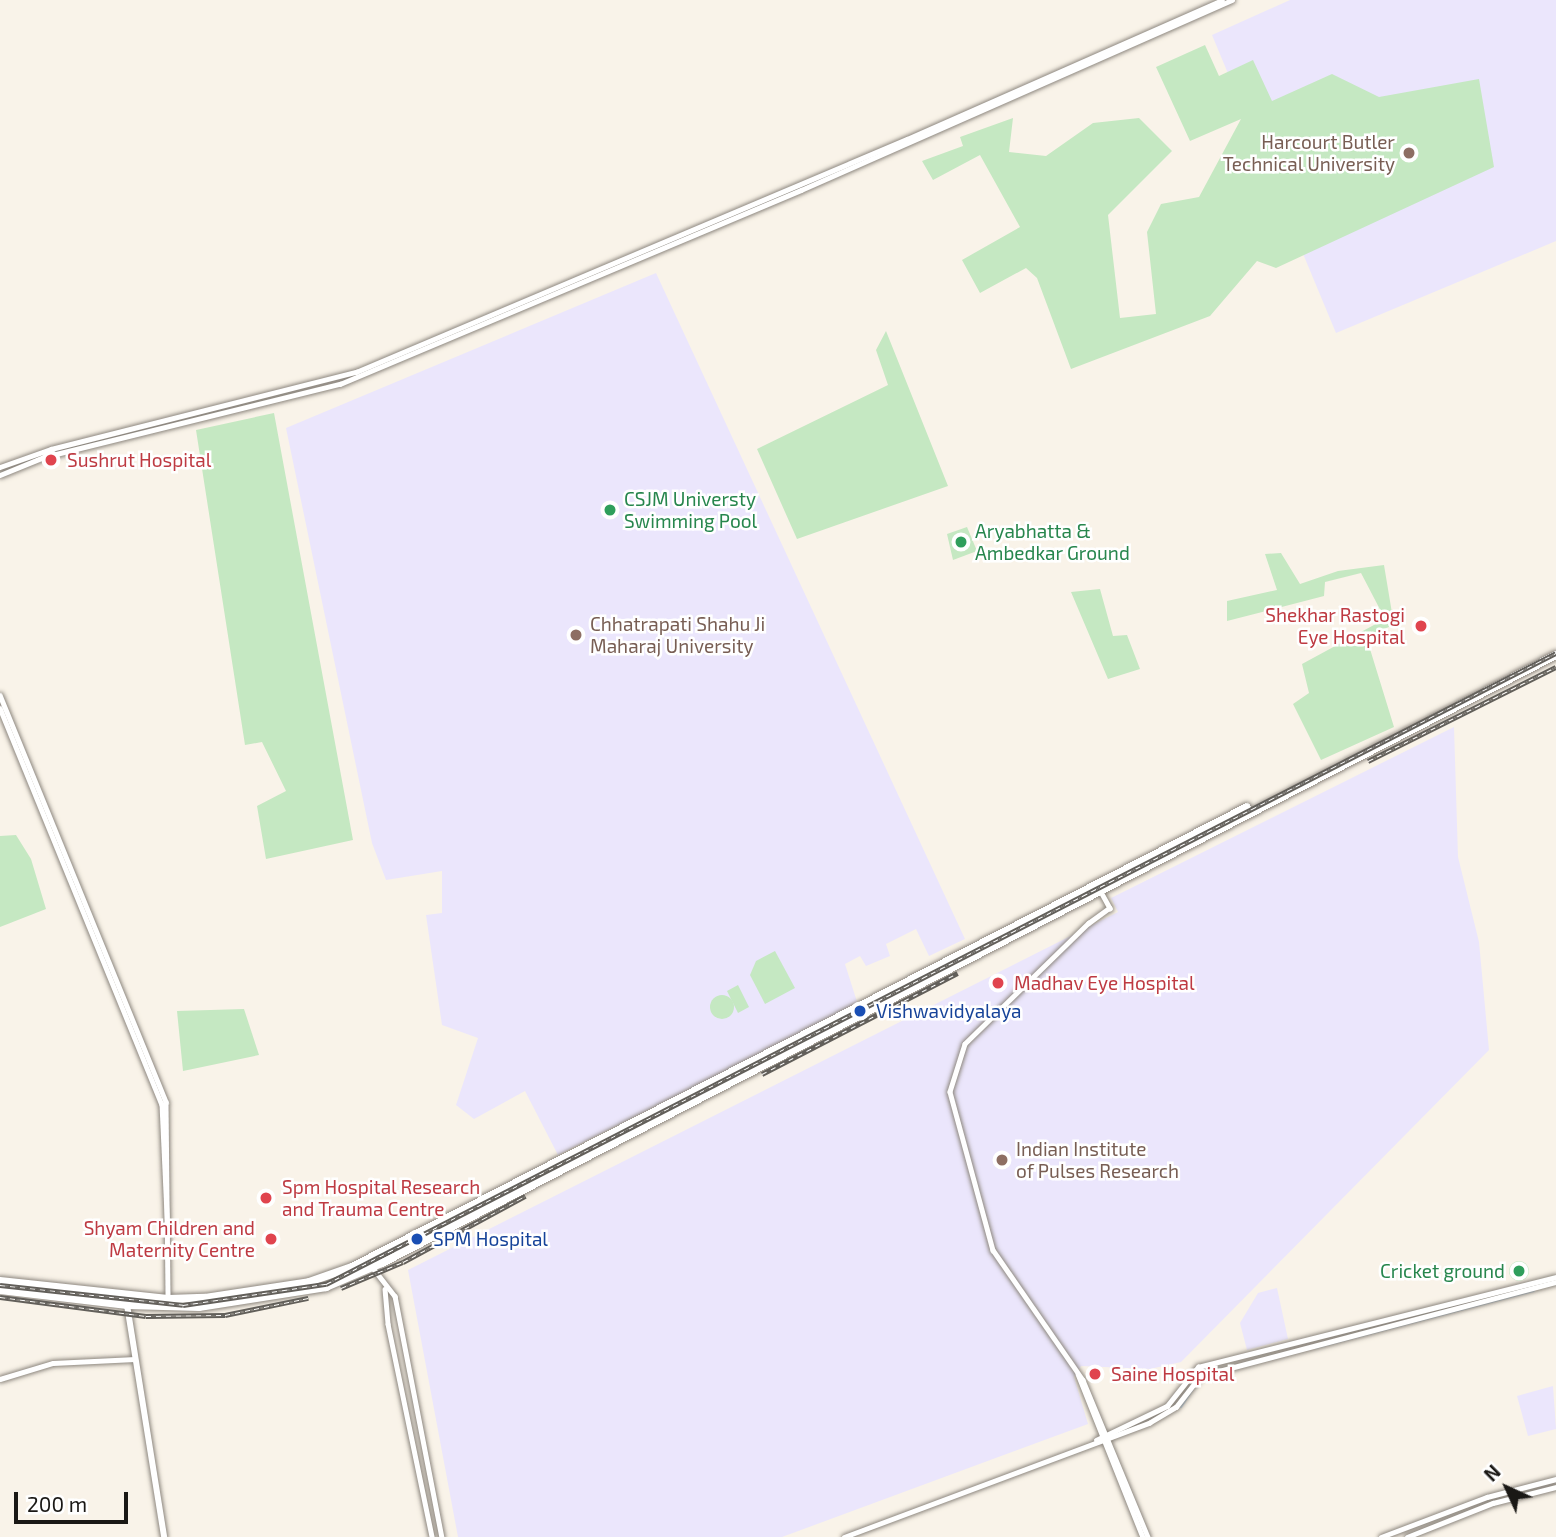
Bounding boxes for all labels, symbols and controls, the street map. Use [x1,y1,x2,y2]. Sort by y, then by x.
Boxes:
place label: Harcourt Butler Technical University [1222,131,1395,175]
marker: Harcourt Butler Technical University [1401,145,1417,161]
place label: Sushrut Hospital [67,449,211,471]
marker: Sushrut Hospital [41,450,61,470]
place label: CSJM Universty Swimming Pool [624,488,757,532]
marker: CSJM Universty Swimming Pool [602,502,618,518]
place label: Aryabhatta & Ambedkar Ground [975,520,1130,564]
marker: Aryabhatta & Ambedkar Ground [953,534,969,550]
place label: Shekhar Rastogi Eye Hospital [1265,604,1405,648]
place label: Chhatrapati Shahu Ji Maharaj University [590,613,766,657]
marker: Shekhar Rastogi Eye Hospital [1411,616,1431,636]
marker: Chhatrapati Shahu Ji Maharaj University [568,627,584,643]
place label: Madhav Eye Hospital [1014,972,1195,994]
marker: Madhav Eye Hospital [988,973,1008,993]
place label: Vishwavidyalaya [876,1000,1022,1022]
marker: Vishwavidyalaya [850,1001,870,1021]
place label: Indian Institute of Pulses Research [1016,1138,1179,1182]
marker: Indian Institute of Pulses Research [994,1152,1010,1168]
place label: Spm Hospital Research and Trauma Centre [282,1176,481,1220]
marker: Spm Hospital Research and Trauma Centre [256,1188,276,1208]
place label: Shyam Children and Maternity Centre [84,1217,255,1261]
place label: SPM Hospital [433,1228,548,1250]
marker: Shyam Children and Maternity Centre [261,1229,281,1249]
marker: SPM Hospital [407,1229,427,1249]
place label: Cricket ground [1380,1260,1505,1282]
marker: Cricket ground [1511,1263,1527,1279]
place label: Saine Hospital [1111,1363,1234,1385]
marker: Saine Hospital [1085,1364,1105,1384]
north arrow [1472,1453,1542,1523]
text: N [1479,1460,1505,1486]
scale bar [18,1478,131,1522]
text: 200 m [27,1491,87,1516]

